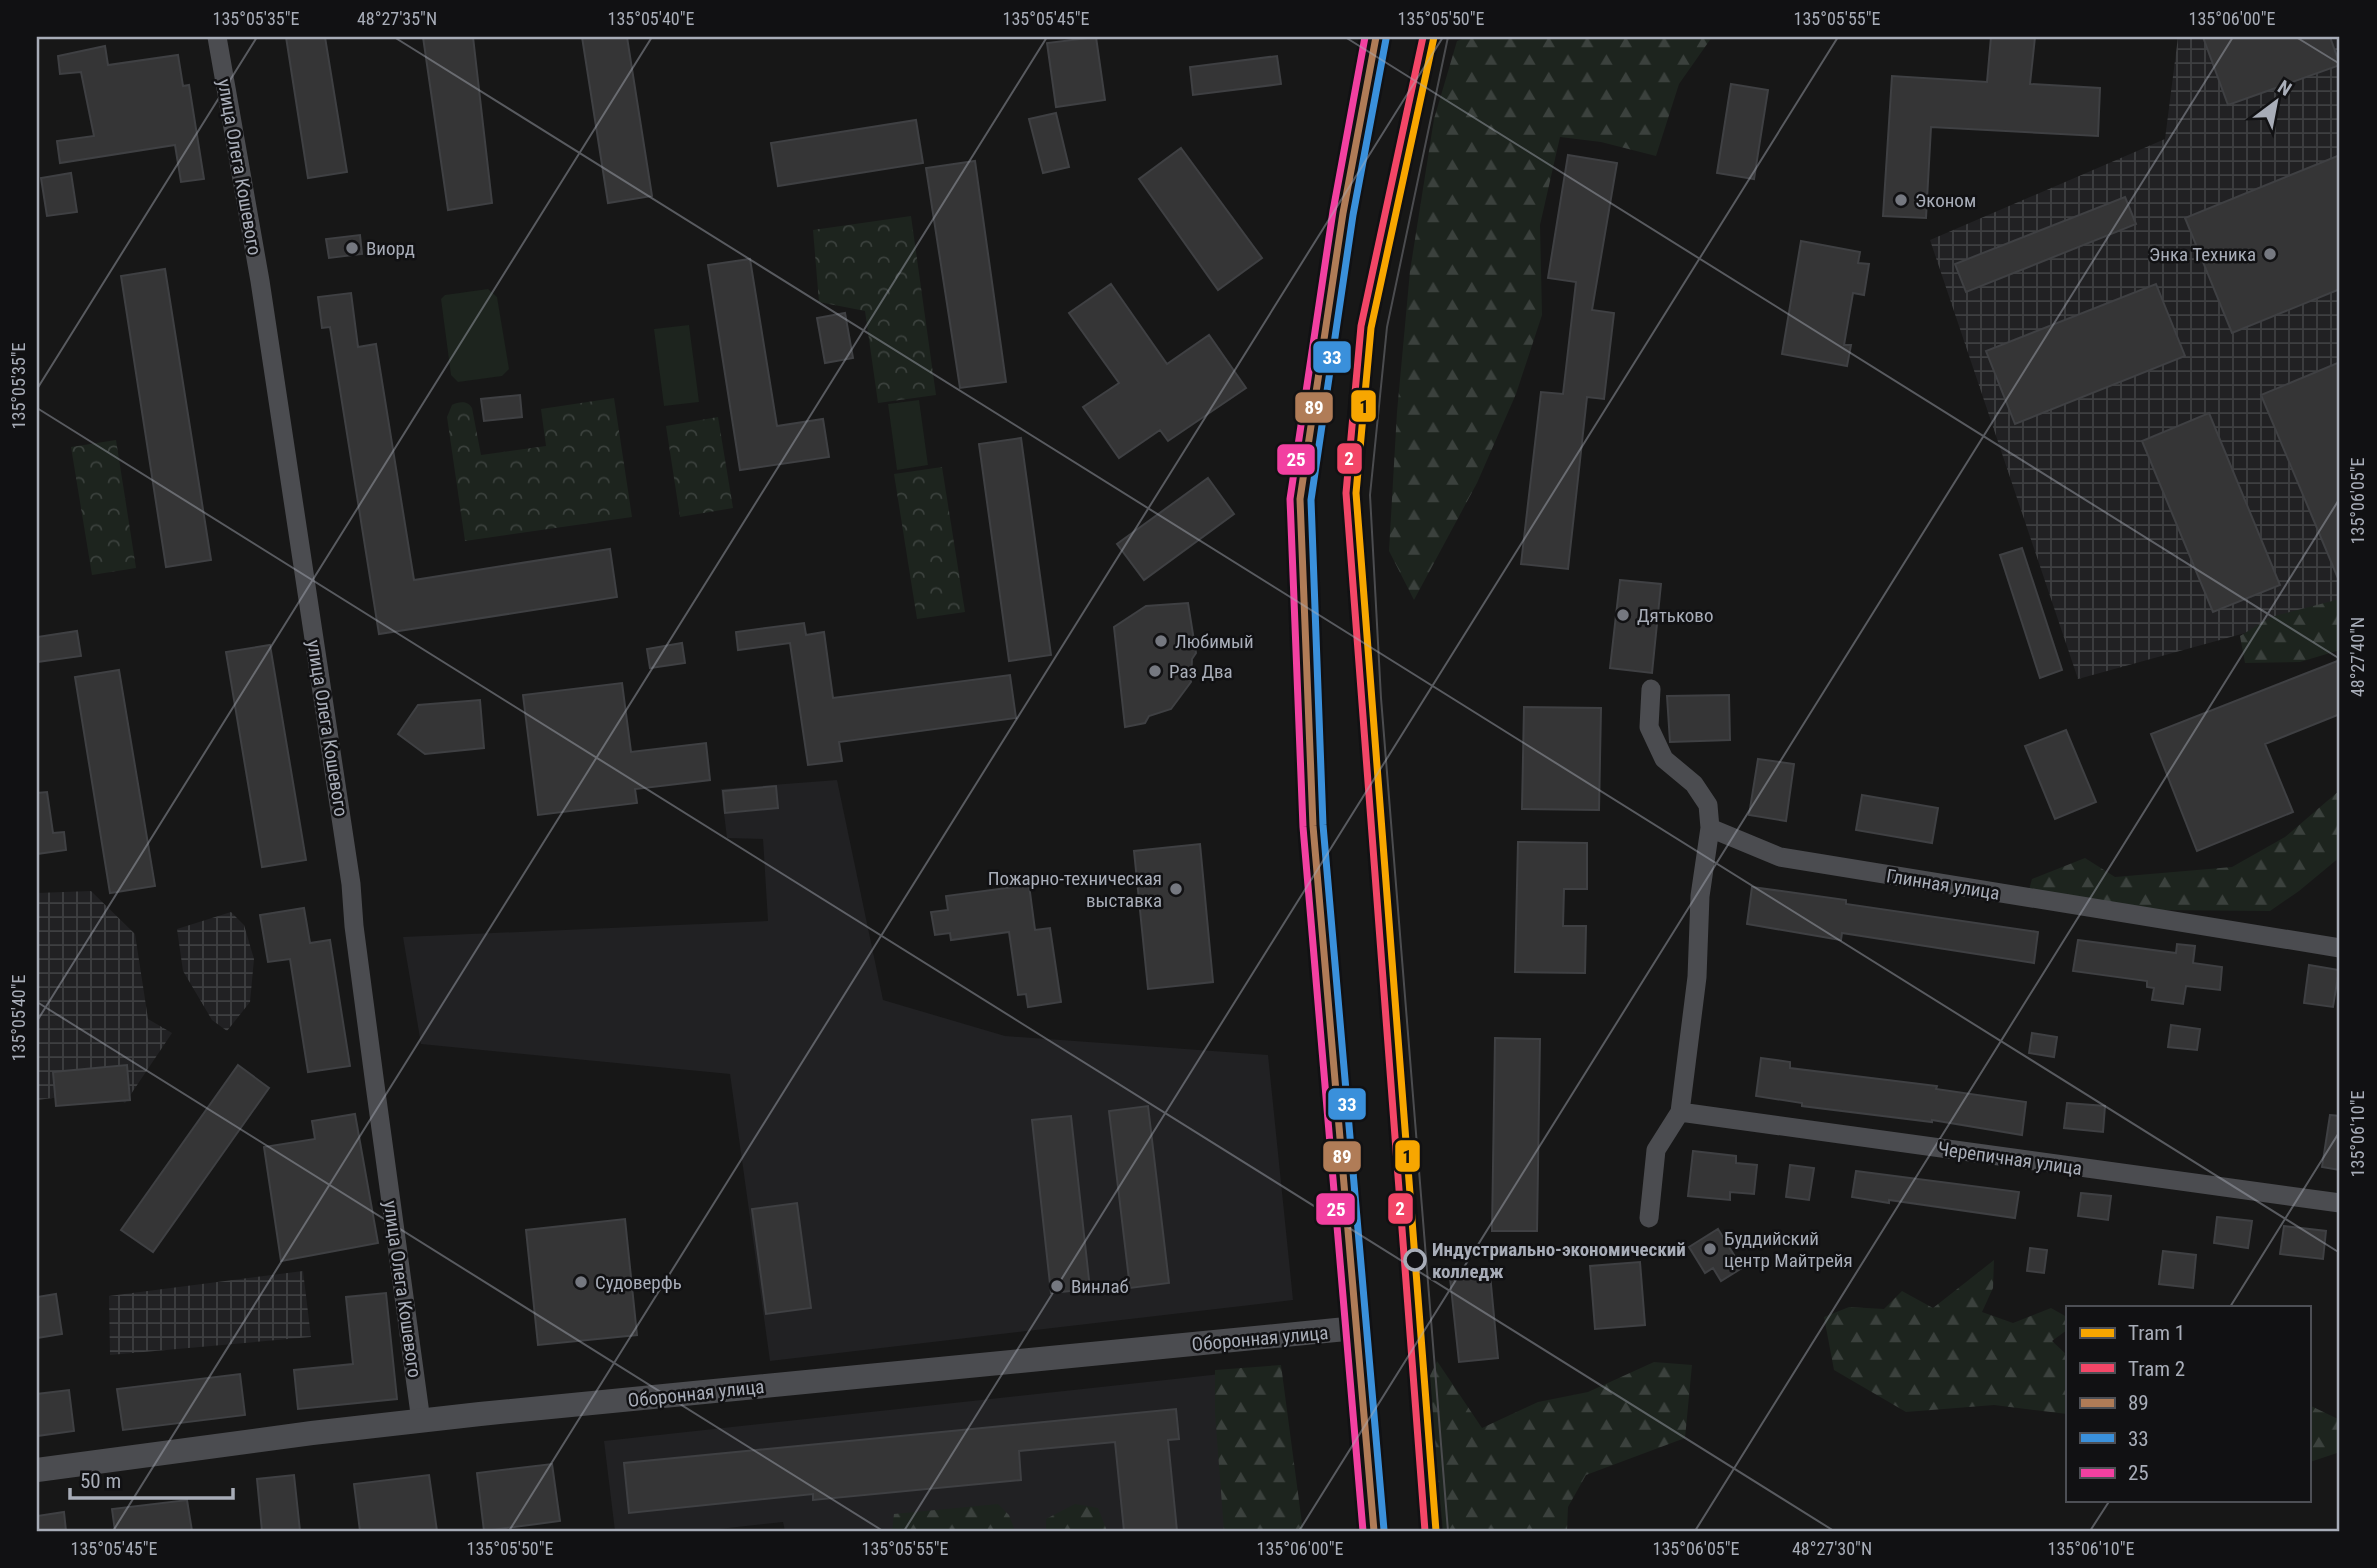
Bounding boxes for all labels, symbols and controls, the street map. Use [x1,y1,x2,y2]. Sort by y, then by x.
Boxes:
text: 135°05'35"E [213,8,299,29]
text: 48°27'35"N [357,8,437,29]
text: 135°05'40"E [608,8,694,29]
text: 135°05'45"E [1003,8,1089,29]
text: 135°05'50"E [1398,8,1484,29]
text: 135°05'55"E [1794,8,1880,29]
text: 135°06'00"E [2189,8,2275,29]
north arrow [2240,66,2310,136]
text: N [2274,75,2296,101]
street label: улица Олега Кошевого [213,77,266,257]
place label: Эконом [1915,189,1976,212]
marker: Эконом [1893,192,1909,208]
place label: Виорд [366,237,415,260]
marker: Виорд [344,240,360,256]
place label: Энка Техника [2149,243,2256,266]
marker: Энка Техника [2262,246,2278,262]
line badge: 33 [1312,340,1352,374]
text: 135°05'35"E [8,343,29,429]
text: 33 [1322,346,1342,369]
line badge: 1 [1350,389,1377,423]
line badge: 89 [1294,391,1334,424]
text: 1 [1359,395,1369,418]
text: 89 [1304,396,1324,419]
line badge: 2 [1336,442,1363,475]
line badge: 25 [1276,443,1316,476]
text: 2 [1344,447,1354,470]
text: 25 [1286,448,1306,471]
text: 135°06'05"E [2347,458,2368,544]
place label: Дятьково [1637,604,1713,627]
marker: Дятьково [1615,607,1631,623]
text: 48°27'40"N [2347,617,2368,697]
place label: Любимый [1175,630,1254,653]
marker: Любимый [1153,633,1169,649]
street label: улица Олега Кошевого [302,638,353,818]
place label: Раз Два [1169,660,1233,683]
marker: Раз Два [1147,663,1163,679]
street label: Глинная улица [1885,864,2001,905]
place label: Пожарно-техническая выставка [988,867,1162,912]
marker: Пожарно-техническая выставка [1168,881,1184,897]
text: 135°05'40"E [8,975,29,1061]
line badge: 33 [1327,1087,1367,1121]
text: 135°06'10"E [2347,1091,2368,1177]
text: 33 [1337,1093,1357,1116]
street label: Черепичная улица [1936,1137,2083,1180]
line badge: 1 [1394,1139,1421,1173]
line badge: 89 [1322,1140,1362,1173]
text: 89 [1332,1145,1352,1168]
text: 1 [1402,1145,1412,1168]
line badge: 25 [1315,1192,1356,1226]
line badge: 2 [1387,1192,1414,1225]
text: 2 [1395,1197,1405,1220]
text: 25 [1326,1198,1346,1221]
street label: улица Олега Кошевого [379,1199,426,1379]
place label: Буддийский центр Майтрейя [1724,1227,1853,1272]
place label: Индустриально-экономический колледж [1432,1238,1686,1283]
marker: Буддийский центр Майтрейя [1702,1241,1718,1257]
marker: Индустриально-экономический колледж [1404,1249,1426,1271]
place label: Судоверфь [595,1271,682,1294]
marker: Судоверфь [573,1274,589,1290]
place label: Винлаб [1071,1275,1129,1298]
marker: Винлаб [1049,1278,1065,1294]
legend [2066,1306,2310,1502]
street label: Оборонная улица [1191,1321,1329,1356]
text: Tram 1 [2128,1321,2185,1345]
text: Tram 2 [2128,1357,2185,1381]
street label: Оборонная улица [627,1375,765,1412]
text: 89 [2128,1391,2149,1415]
text: 33 [2128,1427,2149,1451]
scale bar [70,1456,233,1500]
text: 25 [2128,1461,2149,1485]
text: 50 m [80,1469,121,1493]
text: 135°05'45"E [71,1538,157,1559]
text: 135°05'50"E [467,1538,553,1559]
text: 135°05'55"E [862,1538,948,1559]
text: 135°06'00"E [1257,1538,1343,1559]
text: 135°06'05"E [1653,1538,1739,1559]
text: 48°27'30"N [1792,1538,1872,1559]
text: 135°06'10"E [2048,1538,2134,1559]

